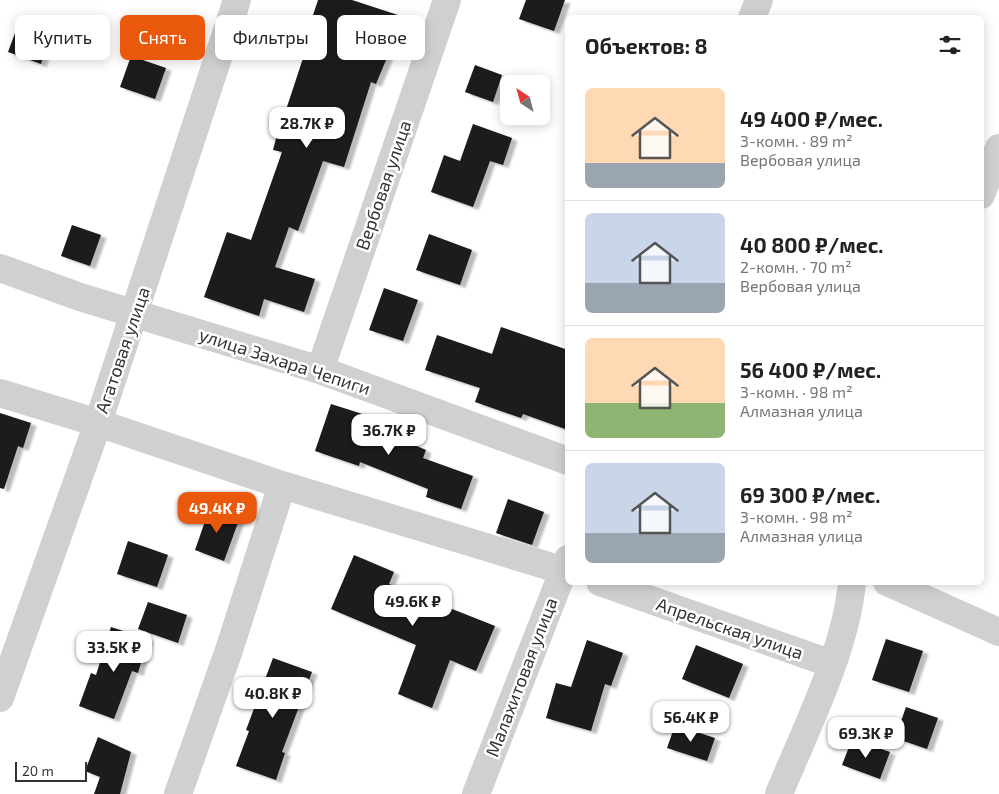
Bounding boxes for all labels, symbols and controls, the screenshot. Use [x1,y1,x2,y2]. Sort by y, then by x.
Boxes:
chip: Купить [15,15,110,60]
chip: Снять [120,15,205,60]
chip: Фильтры [215,15,327,60]
chip: Новое [337,15,425,60]
icon: filters [936,31,964,59]
text: Объектов: 8 [585,33,708,58]
north arrow [500,75,550,125]
map controls [500,75,550,125]
pin: 28.7K ₽ [261,106,353,149]
text: 49 400 ₽/мес. [740,106,883,131]
icon: home [625,108,685,168]
text: 28.7K ₽ [280,113,334,132]
street label: Вербовая улица [350,117,416,253]
text: 3-комн. · 89 m² [740,131,853,150]
text: Вербовая улица [740,150,861,169]
text: 40 800 ₽/мес. [740,232,883,257]
icon: home [625,233,685,293]
text: 2-комн. · 70 m² [740,257,852,276]
text: Вербовая улица [740,276,861,295]
street label: Агатовая улица [90,284,154,416]
street label: улица Захара Чепиги [197,323,373,399]
text: 56 400 ₽/мес. [740,357,881,382]
icon: home [625,358,685,418]
text: 3-комн. · 98 m² [740,382,853,401]
text: Алмазная улица [740,401,863,420]
pin: 36.7K ₽ [343,414,435,456]
text: 36.7K ₽ [362,420,416,439]
text: 69 300 ₽/мес. [740,482,880,507]
icon: home [625,483,685,543]
pin: 49.4K ₽ [171,492,263,534]
text: 49.4K ₽ [189,498,245,517]
text: 3-комн. · 98 m² [740,507,853,526]
text: Алмазная улица [740,526,863,545]
pin: 49.6K ₽ [367,584,459,627]
text: 49.6K ₽ [385,591,441,610]
street label: Апрельская улица [654,593,806,663]
street label: Малахитовая улица [480,594,562,760]
pin: 33.5K ₽ [68,630,160,673]
text: 33.5K ₽ [87,637,141,656]
pin: 40.8K ₽ [227,676,319,719]
text: 40.8K ₽ [244,683,302,702]
pin: 56.4K ₽ [645,700,737,743]
text: 56.4K ₽ [663,707,719,726]
pin: 69.3K ₽ [820,716,912,759]
text: 69.3K ₽ [839,723,893,742]
scale bar [15,759,88,782]
text: 20 m [22,762,54,779]

